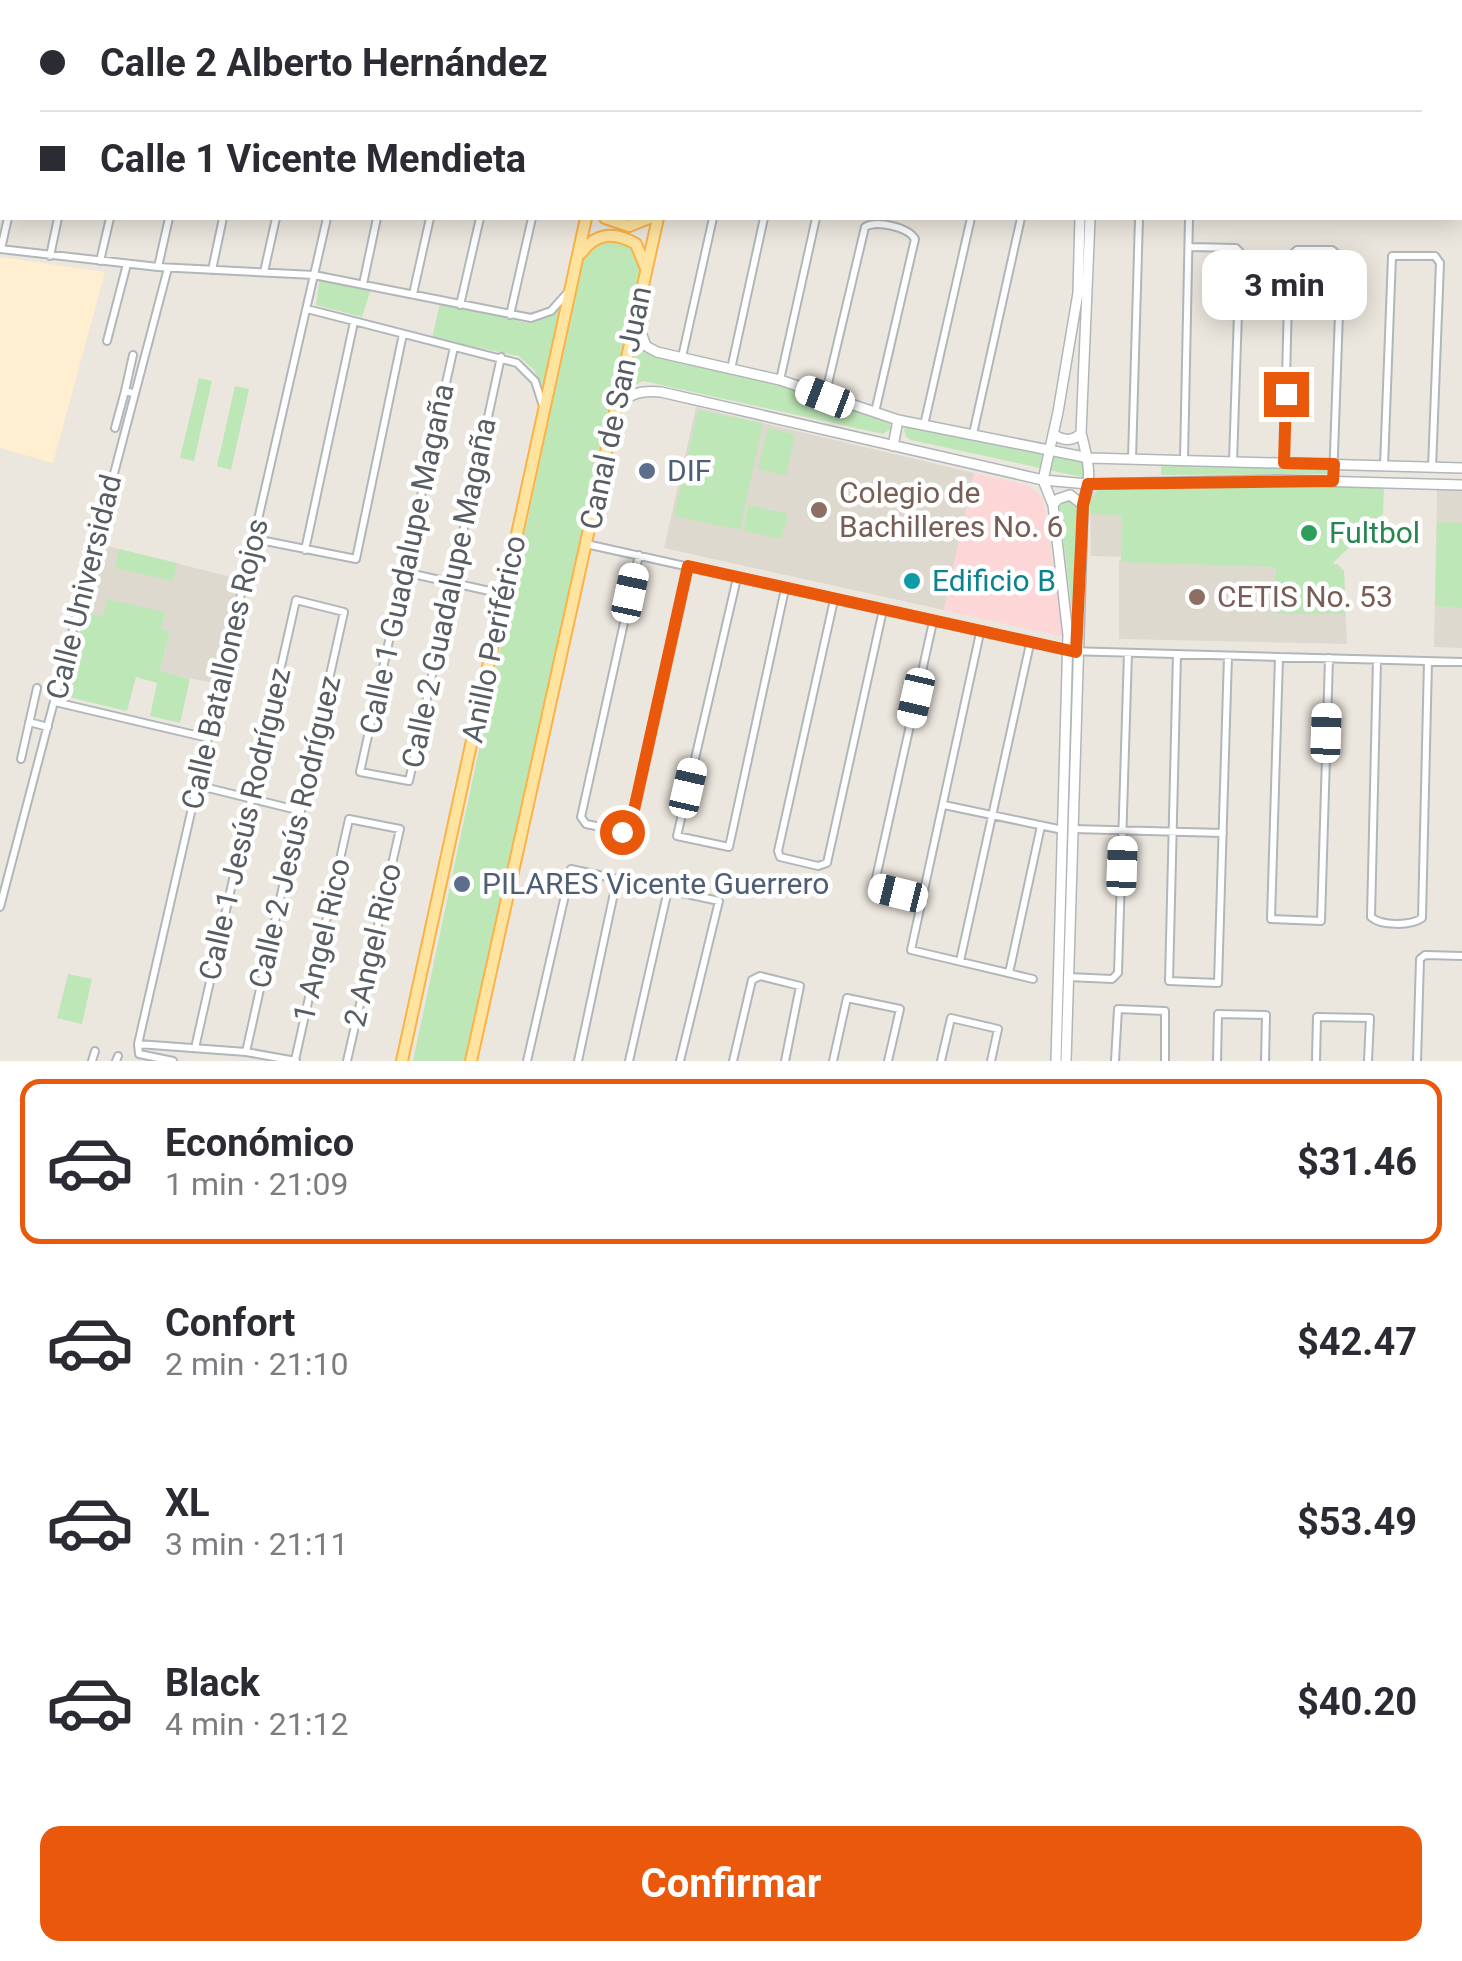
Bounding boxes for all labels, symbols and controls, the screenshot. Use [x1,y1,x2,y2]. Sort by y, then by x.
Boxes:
text: Calle 2 Alberto Hernández [100,41,548,85]
text: Calle 1 Vicente Mendieta [100,137,526,181]
callout: 3 min [1204,249,1368,319]
text: 3 min [1244,266,1325,304]
street label: Canal de San Juan [573,283,658,533]
car [792,372,858,422]
route end [1264,372,1309,417]
street label: Calle 1 Guadalupe Magaña [352,381,461,737]
street label: Calle 2 Guadalupe Magaña [394,415,503,771]
place label: DIF [667,453,711,488]
marker: DIF [636,460,658,482]
street label: Calle Universidad [39,471,128,703]
place label: Colegio de Bachilleres No. 6 [839,475,1063,544]
marker: Colegio de Bachilleres No. 6 [808,499,830,521]
street label: Calle Batallones Rojos [174,515,275,813]
place label: Fultbol [1329,515,1420,550]
marker: Fultbol [1298,522,1320,544]
street label: Anillo Periférico [454,532,533,746]
car [609,561,651,625]
place label: Edificio B [932,563,1056,598]
marker: Edificio B [901,570,923,592]
place label: CETIS No. 53 [1217,579,1393,614]
marker: CETIS No. 53 [1186,586,1208,608]
street label: Calle 1 Jesús Rodríguez [191,664,298,984]
car [895,665,937,731]
street label: Calle 2 Jesús Rodríguez [241,672,348,992]
car [1310,702,1342,764]
car [667,755,709,821]
route start [600,810,645,855]
car [1106,835,1138,897]
street label: 1 Angel Rico [286,855,357,1025]
street label: 2 Angel Rico [337,860,408,1030]
place label: PILARES Vicente Guerrero [482,866,829,901]
car [865,871,931,915]
marker: PILARES Vicente Guerrero [451,873,473,895]
icon: car [45,1117,135,1207]
text: Económico [165,1121,354,1165]
text: $31.46 [1297,1140,1417,1184]
text: 1 min · 21:09 [165,1165,348,1203]
icon: car [45,1297,135,1387]
text: Confort [165,1301,295,1345]
text: $42.47 [1297,1320,1417,1364]
text: 2 min · 21:10 [165,1345,348,1383]
icon: car [45,1477,135,1567]
text: XL [165,1481,210,1525]
text: $53.49 [1297,1500,1417,1544]
text: 3 min · 21:11 [165,1525,348,1563]
icon: car [45,1657,135,1747]
text: Black [165,1661,260,1705]
text: $40.20 [1297,1680,1417,1724]
text: 4 min · 21:12 [165,1705,348,1743]
button: Confirmar [40,1826,1422,1941]

